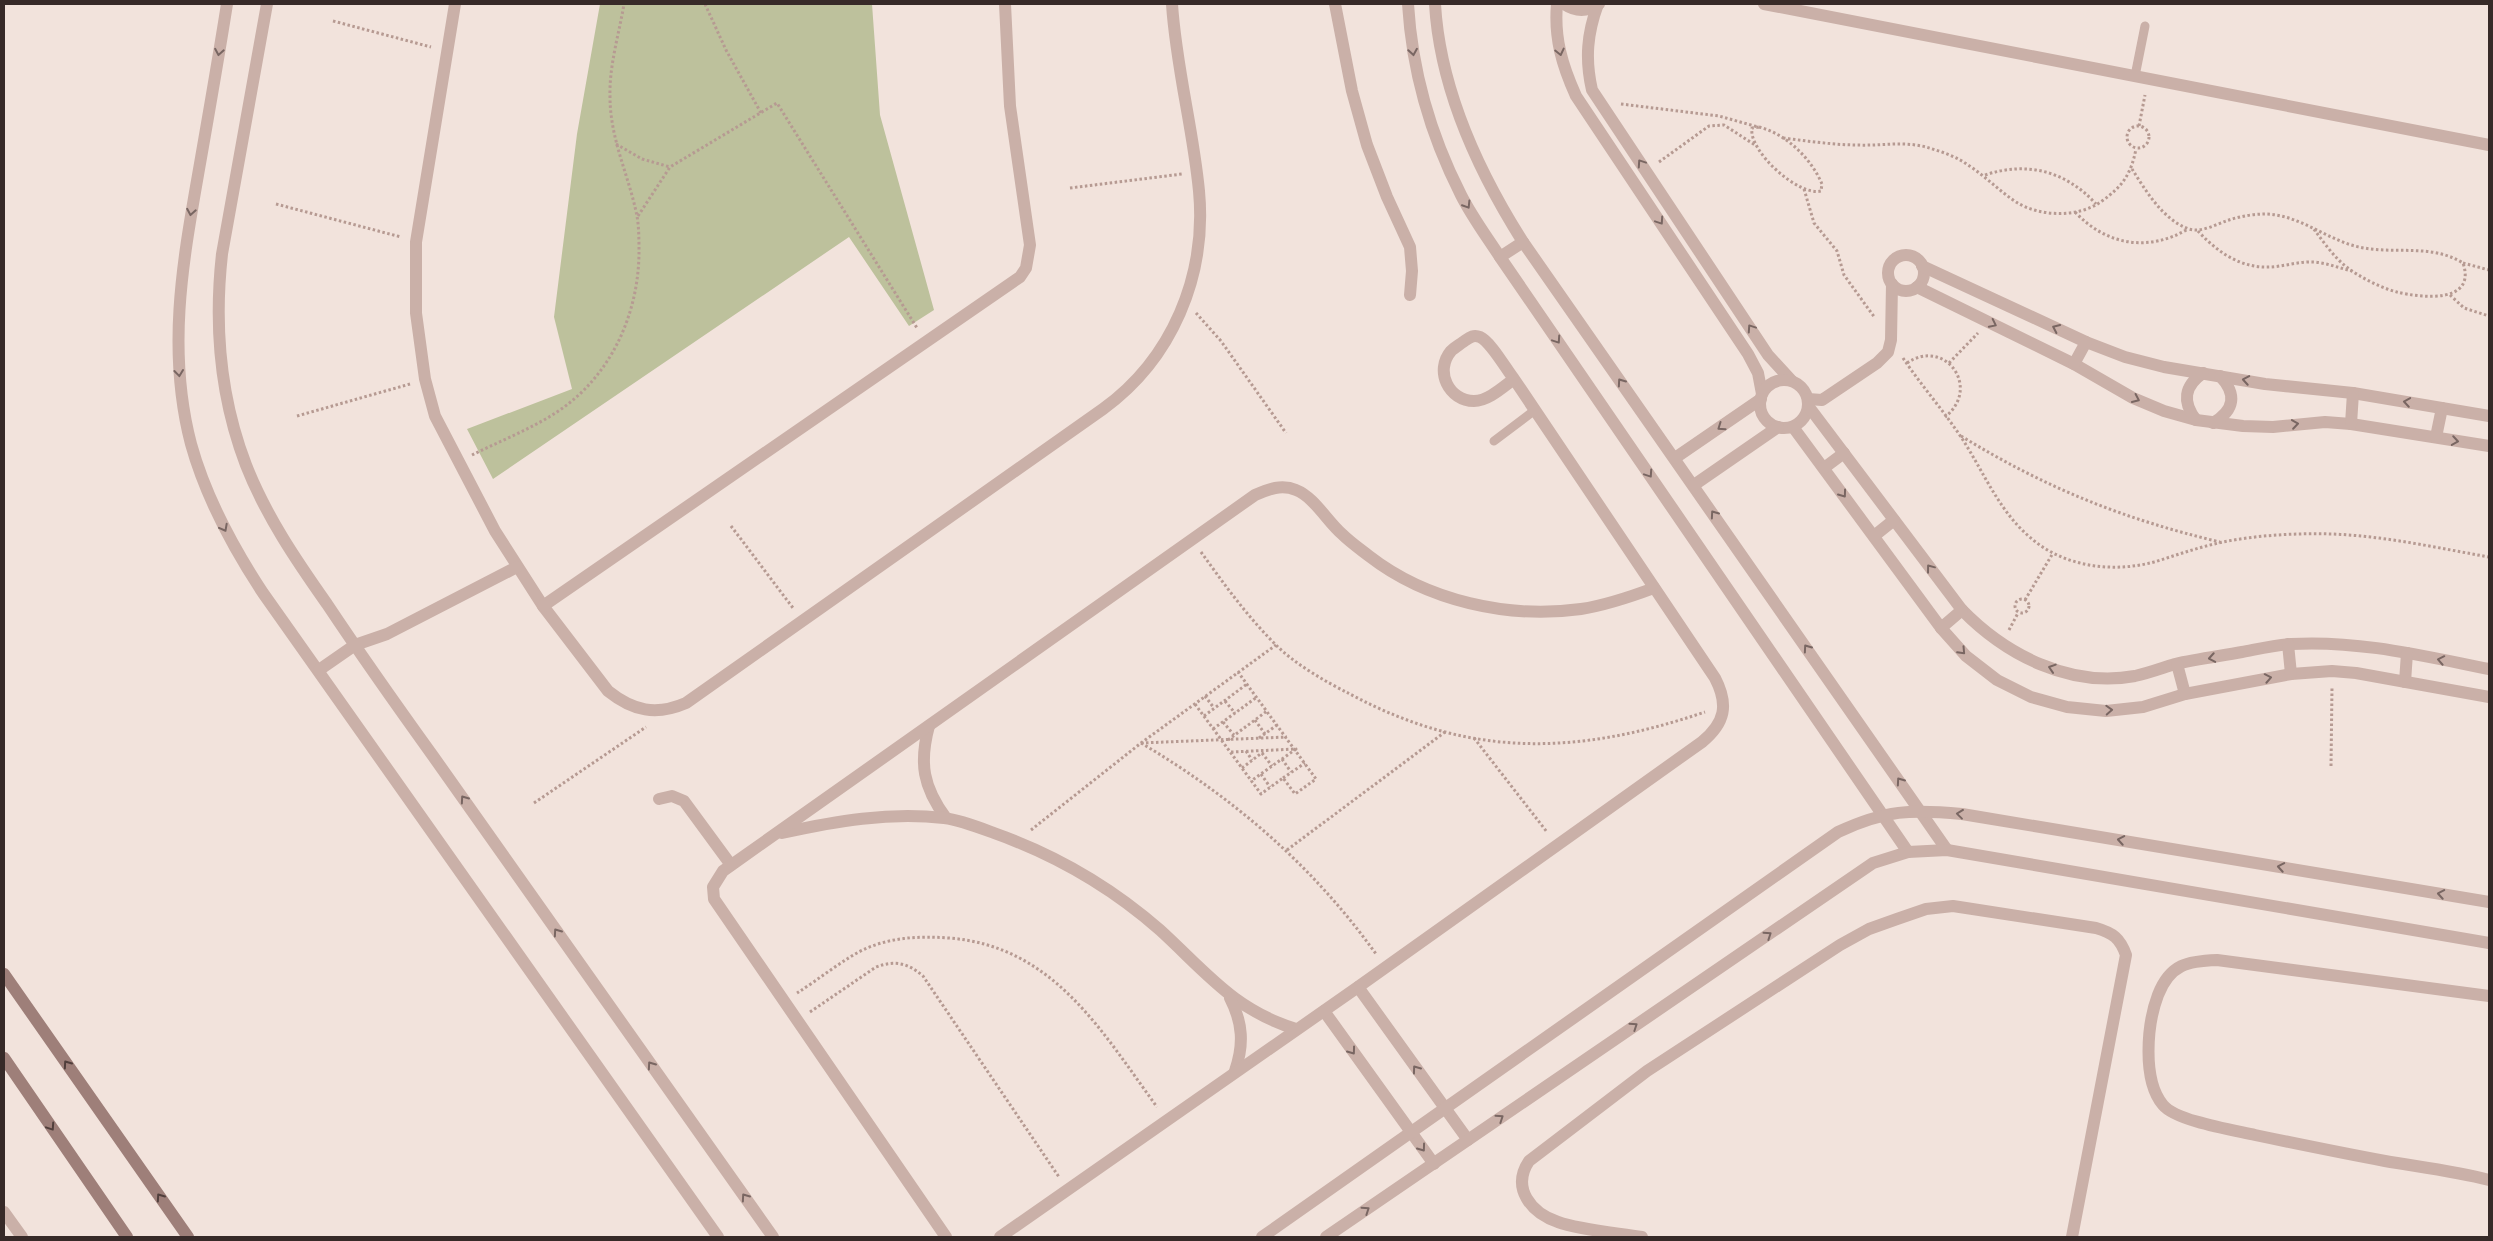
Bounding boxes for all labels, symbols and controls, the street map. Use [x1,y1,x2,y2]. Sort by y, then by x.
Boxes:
one-way arrow [215,47,225,56]
one-way arrow [1554,48,1565,57]
one-way arrow [1407,49,1418,57]
one-way arrow [1638,159,1647,169]
one-way arrow [1461,199,1470,208]
one-way arrow [187,208,197,216]
one-way arrow [1653,216,1663,225]
one-way arrow [1987,318,1996,328]
one-way arrow [1748,324,1757,333]
one-way arrow [2052,324,2061,335]
one-way arrow [1551,334,1560,344]
one-way arrow [173,370,184,378]
one-way arrow [2241,376,2250,386]
one-way arrow [1618,378,1627,387]
one-way arrow [2131,393,2140,403]
one-way arrow [2402,398,2411,408]
one-way arrow [2291,419,2299,430]
one-way arrow [1717,420,1726,430]
one-way arrow [2451,435,2460,445]
one-way arrow [1643,468,1652,478]
one-way arrow [1837,488,1846,498]
one-way arrow [1711,511,1720,520]
one-way arrow [218,523,228,532]
one-way arrow [1927,564,1936,574]
one-way arrow [1804,644,1813,654]
one-way arrow [1956,646,1965,655]
one-way arrow [2207,652,2216,662]
one-way arrow [2437,655,2446,665]
one-way arrow [2049,664,2057,674]
one-way arrow [2263,674,2272,684]
one-way arrow [2105,705,2113,715]
one-way arrow [1897,778,1906,787]
one-way arrow [461,796,470,805]
one-way arrow [1956,809,1964,820]
one-way arrow [2116,836,2125,846]
one-way arrow [2277,863,2285,873]
one-way arrow [2437,890,2446,900]
one-way arrow [555,929,563,938]
one-way arrow [1763,932,1772,941]
one-way arrow [1629,1023,1638,1032]
one-way arrow [1346,1045,1355,1055]
one-way arrow [64,1060,73,1070]
one-way arrow [648,1061,657,1071]
one-way arrow [1413,1065,1422,1074]
one-way arrow [1494,1115,1504,1124]
one-way arrow [45,1122,54,1131]
one-way arrow [1417,1142,1425,1151]
one-way arrow [157,1194,166,1203]
one-way arrow [742,1194,751,1203]
one-way arrow [1360,1207,1370,1216]

